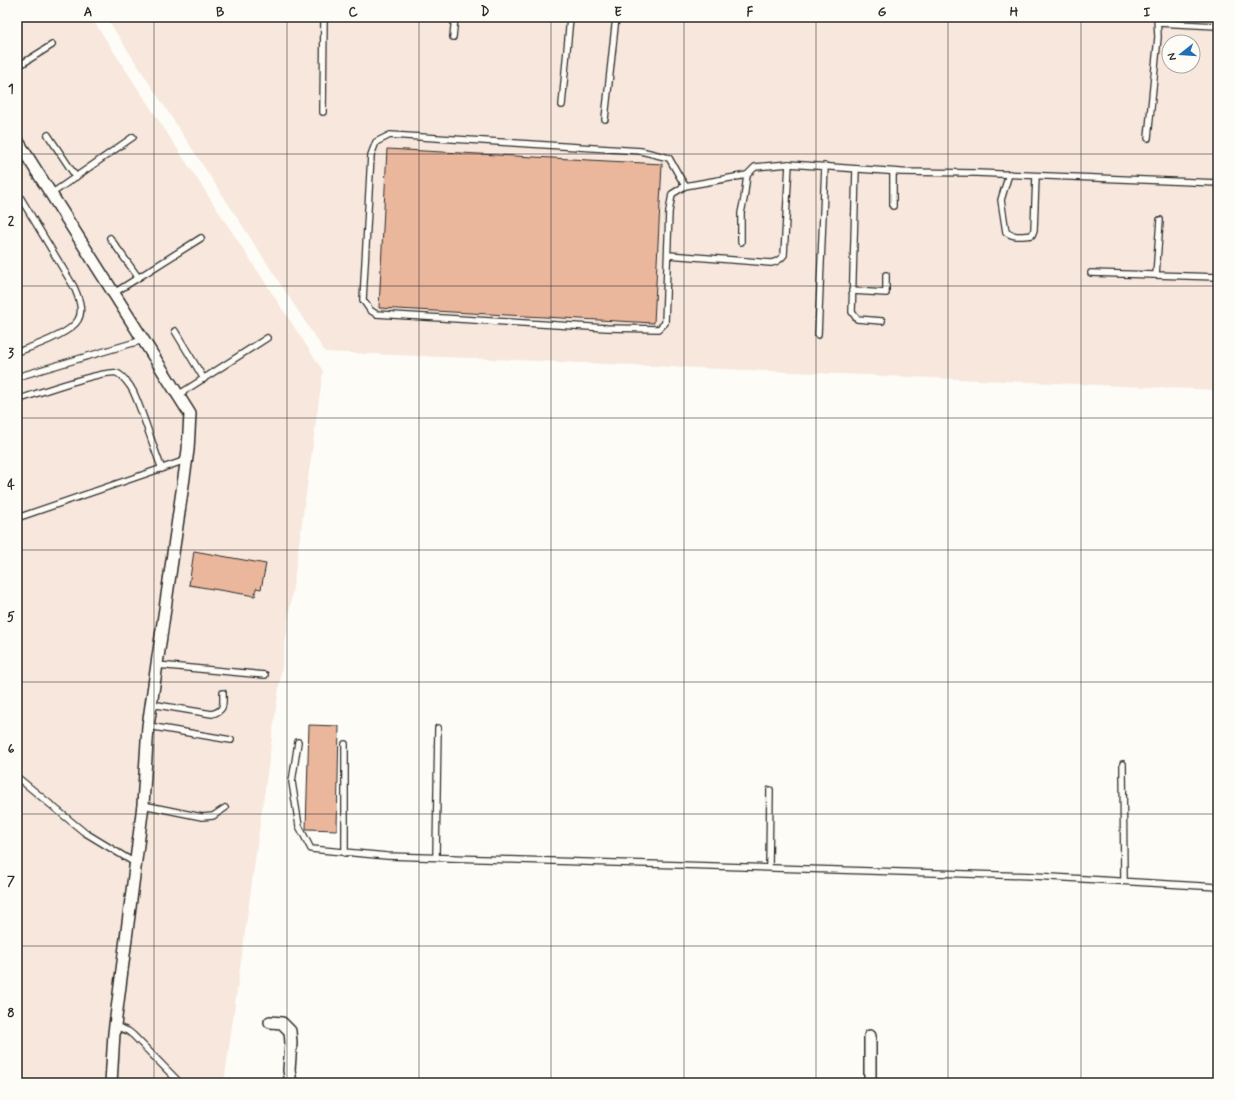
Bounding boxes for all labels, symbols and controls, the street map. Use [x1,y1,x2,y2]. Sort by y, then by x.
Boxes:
text: A [84,4,92,21]
text: B [216,4,225,21]
text: C [348,4,358,21]
text: D [481,4,490,21]
text: E [614,4,622,21]
text: F [747,4,754,21]
text: G [878,4,887,21]
text: H [1010,4,1019,21]
text: I [1144,4,1151,21]
north arrow [1161,34,1201,74]
text: N [1165,51,1180,62]
text: 1 [8,81,14,98]
text: 2 [8,213,15,230]
text: 3 [8,345,14,362]
text: 4 [7,477,15,494]
text: 5 [7,609,15,626]
text: 6 [8,741,15,758]
text: 7 [7,873,15,890]
text: 8 [7,1005,15,1022]

